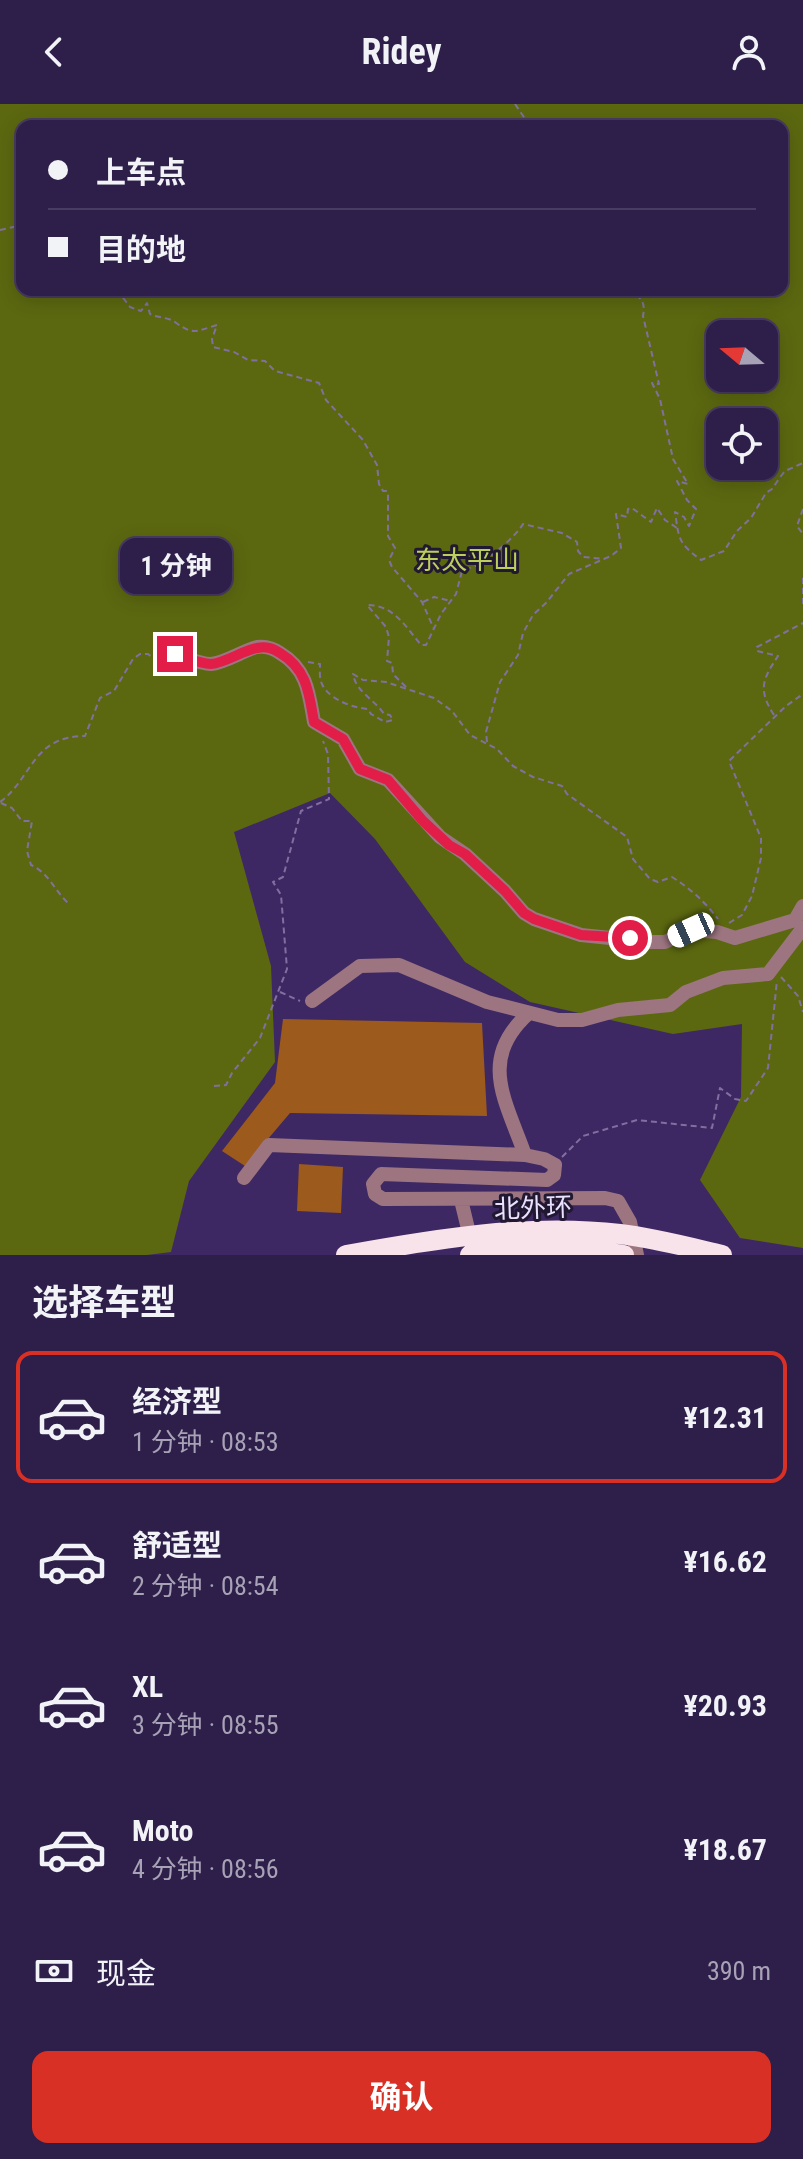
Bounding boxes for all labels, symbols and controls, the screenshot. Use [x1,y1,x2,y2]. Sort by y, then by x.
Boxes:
icon: back [32,30,76,74]
icon: person [727,30,771,74]
text: Ridey [362,31,441,73]
text: 上车点 [96,155,186,190]
text: 目的地 [96,232,186,267]
north arrow [706,320,778,392]
map controls [706,320,778,480]
button: locate [706,408,778,480]
callout: 1 分钟 [119,538,231,594]
park label: 东太平山 [415,545,519,575]
text: 1 分钟 [140,551,212,581]
route end [157,636,193,672]
car [664,909,718,951]
route start [612,920,648,956]
street label: 北外环 [493,1192,573,1224]
text: 选择车型 [32,1282,176,1324]
icon: car [36,1381,108,1453]
text: 经济型 [132,1384,222,1419]
text: ¥12.31 [683,1400,767,1435]
text: 1 分钟 · 08:53 [132,1427,278,1457]
icon: car [36,1525,108,1597]
text: 舒适型 [132,1528,222,1563]
text: ¥16.62 [683,1544,767,1579]
text: 2 分钟 · 08:54 [132,1571,278,1601]
icon: car [36,1669,108,1741]
text: XL [132,1669,163,1704]
text: ¥20.93 [683,1688,767,1723]
text: 3 分钟 · 08:55 [132,1710,278,1740]
icon: car [36,1813,108,1885]
text: Moto [132,1813,193,1848]
text: ¥18.67 [683,1832,767,1867]
text: 4 分钟 · 08:56 [132,1854,278,1884]
icon: cash [32,1949,76,1993]
text: 现金 [96,1956,156,1991]
text: 390 m [707,1956,771,1986]
button: 确认 [32,2051,771,2143]

